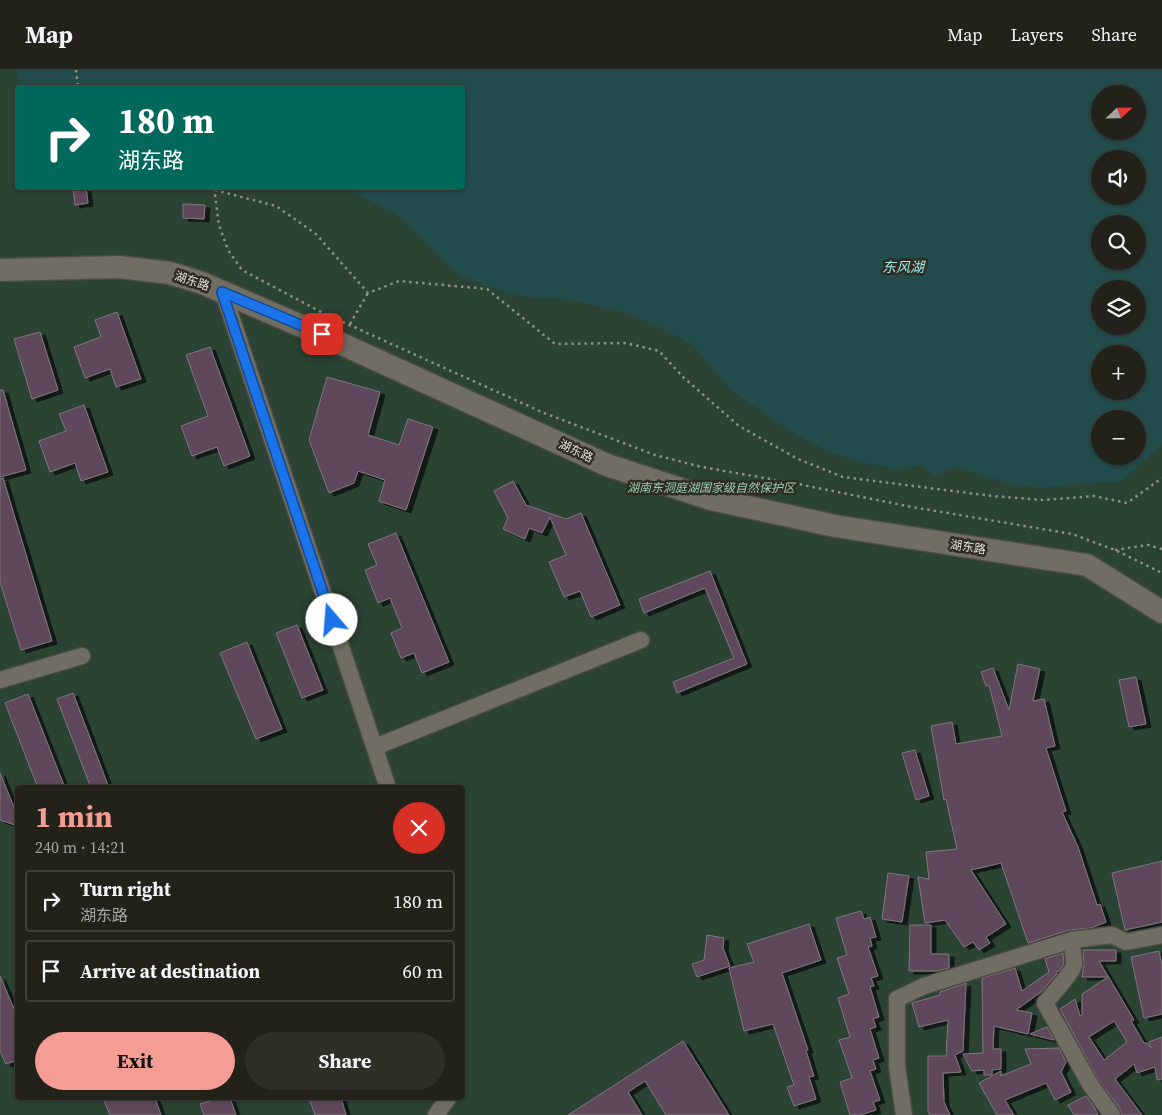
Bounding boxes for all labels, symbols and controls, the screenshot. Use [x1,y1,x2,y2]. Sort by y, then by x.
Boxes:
text: Map [25,18,73,51]
text: Map [947,22,982,47]
text: Layers [1010,22,1063,47]
text: Share [1091,22,1137,47]
north arrow [1091,85,1146,140]
map controls [1091,85,1146,465]
text: 180 m [118,97,214,145]
icon: right [35,105,100,170]
text: 湖东路 [118,145,184,175]
button: sound [1091,150,1146,205]
button: search [1091,215,1146,270]
water label: 东风湖 [882,257,926,277]
street label: 湖东路 [172,268,212,294]
button: layers [1091,280,1146,335]
pin [301,313,343,355]
icon: arrive [308,320,336,348]
button: + [1091,345,1146,400]
button: − [1091,410,1146,465]
street label: 湖东路 [556,436,596,466]
park label: 湖南东洞庭湖国家级自然保护区 [627,480,797,496]
street label: 湖东路 [949,536,987,558]
position arrow [305,593,357,645]
text: 1 min [35,796,113,837]
button: close [393,802,445,854]
text: 240 m · 14:21 [35,836,126,858]
text: Turn right [80,876,171,902]
icon: right [37,887,65,915]
text: 180 m [393,888,443,914]
text: 湖东路 [80,904,128,926]
icon: arrive [37,957,65,985]
text: Arrive at destination [80,958,260,984]
text: 60 m [402,958,443,984]
button: Exit [35,1032,235,1090]
button: Share [245,1032,445,1090]

